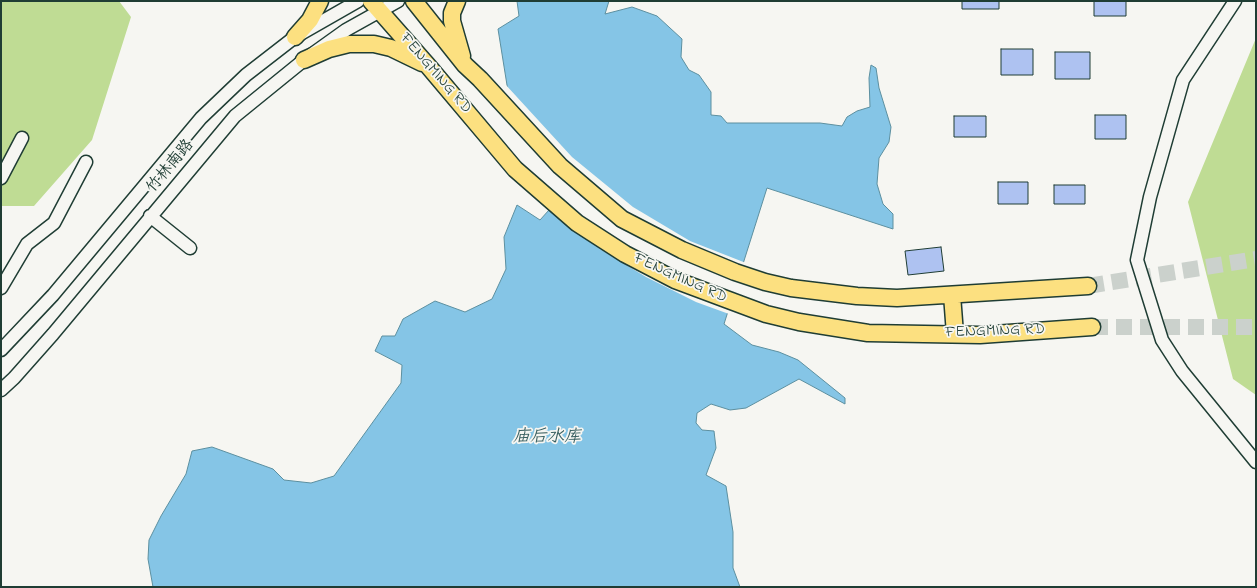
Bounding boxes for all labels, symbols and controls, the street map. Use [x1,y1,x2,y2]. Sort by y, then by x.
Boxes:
street label: FENGMING RD [395,30,475,118]
street label: 竹林南路 [143,136,199,198]
street label: FENGMING RD [631,250,729,308]
street label: FENGMING RD [945,321,1045,343]
water label: 庙后水库 [513,428,581,448]

